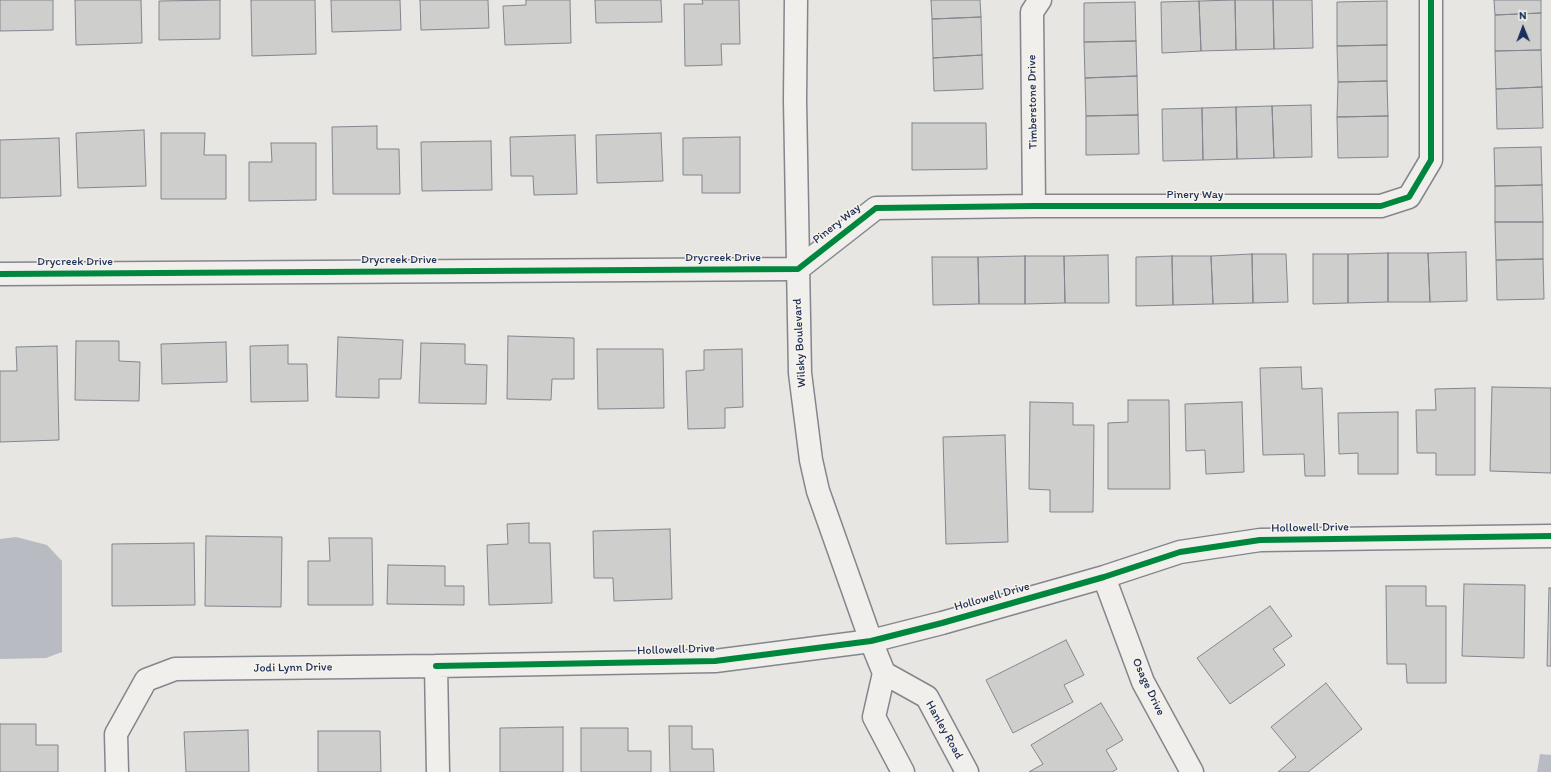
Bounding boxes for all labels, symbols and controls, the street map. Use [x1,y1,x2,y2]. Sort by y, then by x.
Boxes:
north arrow [1503,8,1543,48]
text: N [1519,9,1527,22]
street label: Timberstone Drive [1025,54,1041,150]
street label: Pinery Way [1167,188,1223,202]
street label: Pinery Way [810,201,864,247]
street label: Drycreek Drive [685,251,761,265]
street label: Drycreek Drive [361,253,437,267]
street label: Drycreek Drive [37,255,113,269]
street label: Wilsky Boulevard [790,298,810,388]
street label: Hollowell Drive [1271,520,1349,536]
street label: Hollowell Drive [953,579,1031,615]
street label: Hollowell Drive [637,641,715,659]
street label: Osage Drive [1128,656,1168,718]
street label: Jodi Lynn Drive [254,660,332,676]
street label: Hanley Road [922,698,966,762]

